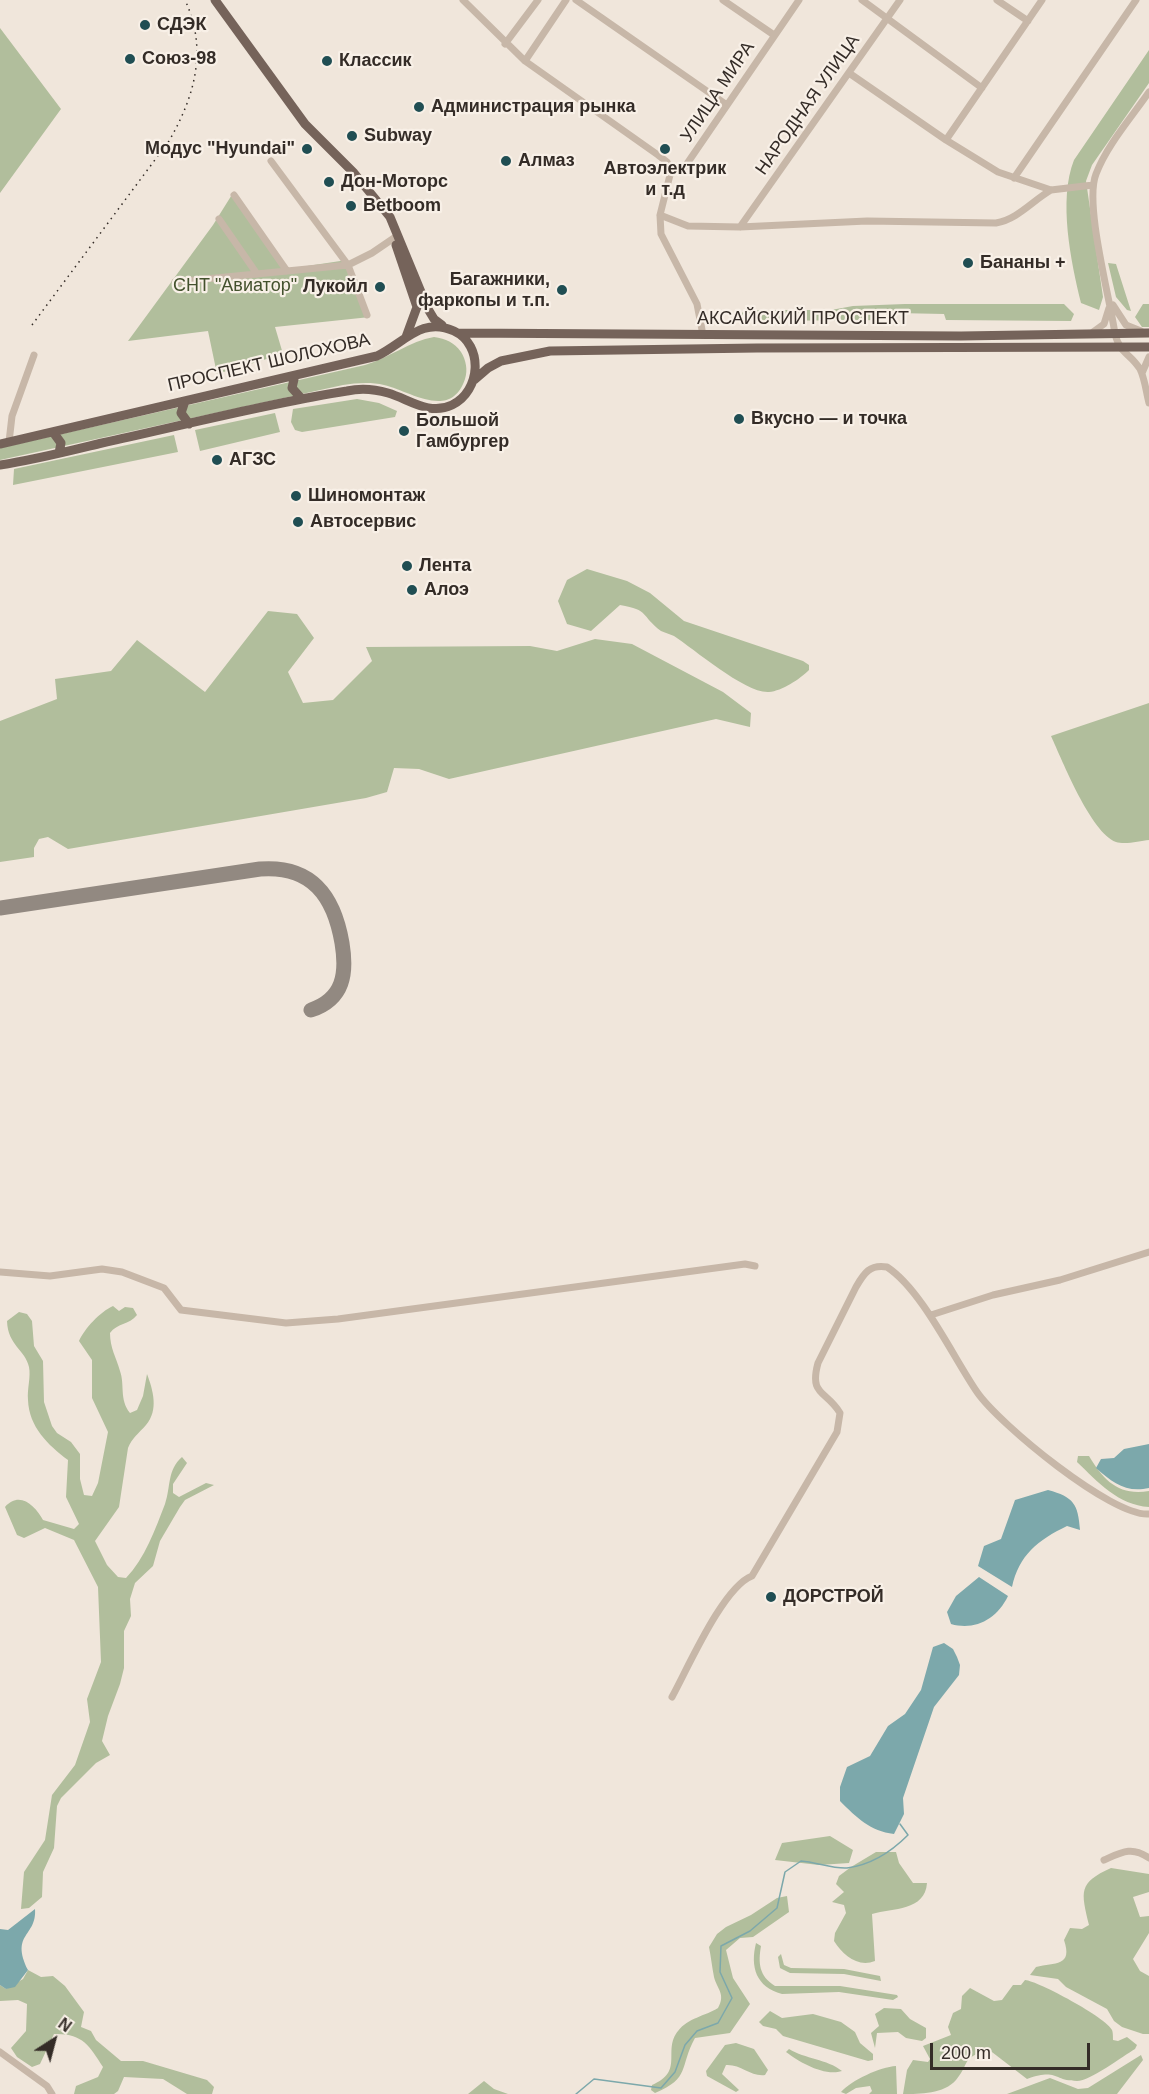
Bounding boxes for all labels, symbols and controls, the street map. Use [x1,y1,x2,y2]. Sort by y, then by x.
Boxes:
place label: СДЭК [157,14,206,36]
marker: СДЭК [138,18,152,32]
street label: НАРОДНАЯ УЛИЦА [751,31,865,179]
street label: УЛИЦА МИРА [676,38,760,146]
place label: Союз-98 [142,48,216,70]
place label: Классик [339,50,412,72]
marker: Союз-98 [123,52,137,66]
marker: Классик [320,54,334,68]
place label: Администрация рынка [431,96,635,118]
marker: Администрация рынка [412,100,426,114]
place label: Subway [364,125,432,147]
marker: Subway [345,129,359,143]
place label: Модус "Hyundai" [145,138,295,160]
marker: Модус "Hyundai" [300,142,314,156]
marker: Автоэлектрик и т.д [658,142,672,156]
place label: Алмаз [518,150,575,172]
marker: Алмаз [499,154,513,168]
place label: Автоэлектрик и т.д [604,158,726,201]
place label: Дон-Моторс [341,171,448,193]
marker: Дон-Моторс [322,175,336,189]
place label: Betboom [363,195,441,217]
marker: Betboom [344,199,358,213]
place label: Бананы + [980,252,1066,274]
marker: Бананы + [961,256,975,270]
place label: Багажники, фаркопы и т.п. [418,269,550,312]
park label: СНТ "Авиатор" [173,275,297,297]
place label: Лукойл [303,276,368,298]
marker: Лукойл [373,280,387,294]
marker: Багажники, фаркопы и т.п. [555,283,569,297]
street label: АКСАЙСКИЙ ПРОСПЕКТ [697,308,909,330]
street label: ПРОСПЕКТ ШОЛОХОВА [166,329,372,397]
place label: Вкусно — и точка [751,408,907,430]
place label: Большой Гамбургер [416,410,509,452]
marker: Вкусно — и точка [732,412,746,426]
marker: Большой Гамбургер [397,424,411,438]
place label: АГЗС [229,449,276,471]
marker: АГЗС [210,453,224,467]
place label: Шиномонтаж [308,485,425,507]
marker: Шиномонтаж [289,489,303,503]
place label: Автосервис [310,511,416,533]
marker: Автосервис [291,515,305,529]
place label: Лента [419,555,471,577]
marker: Лента [400,559,414,573]
place label: Алоэ [424,579,469,601]
marker: Алоэ [405,583,419,597]
place label: ДОРСТРОЙ [783,1586,884,1608]
marker: ДОРСТРОЙ [764,1590,778,1604]
north arrow [24,2010,84,2070]
text: N [55,2015,75,2035]
scale bar [933,2031,1094,2069]
text: 200 m [941,2043,991,2063]

